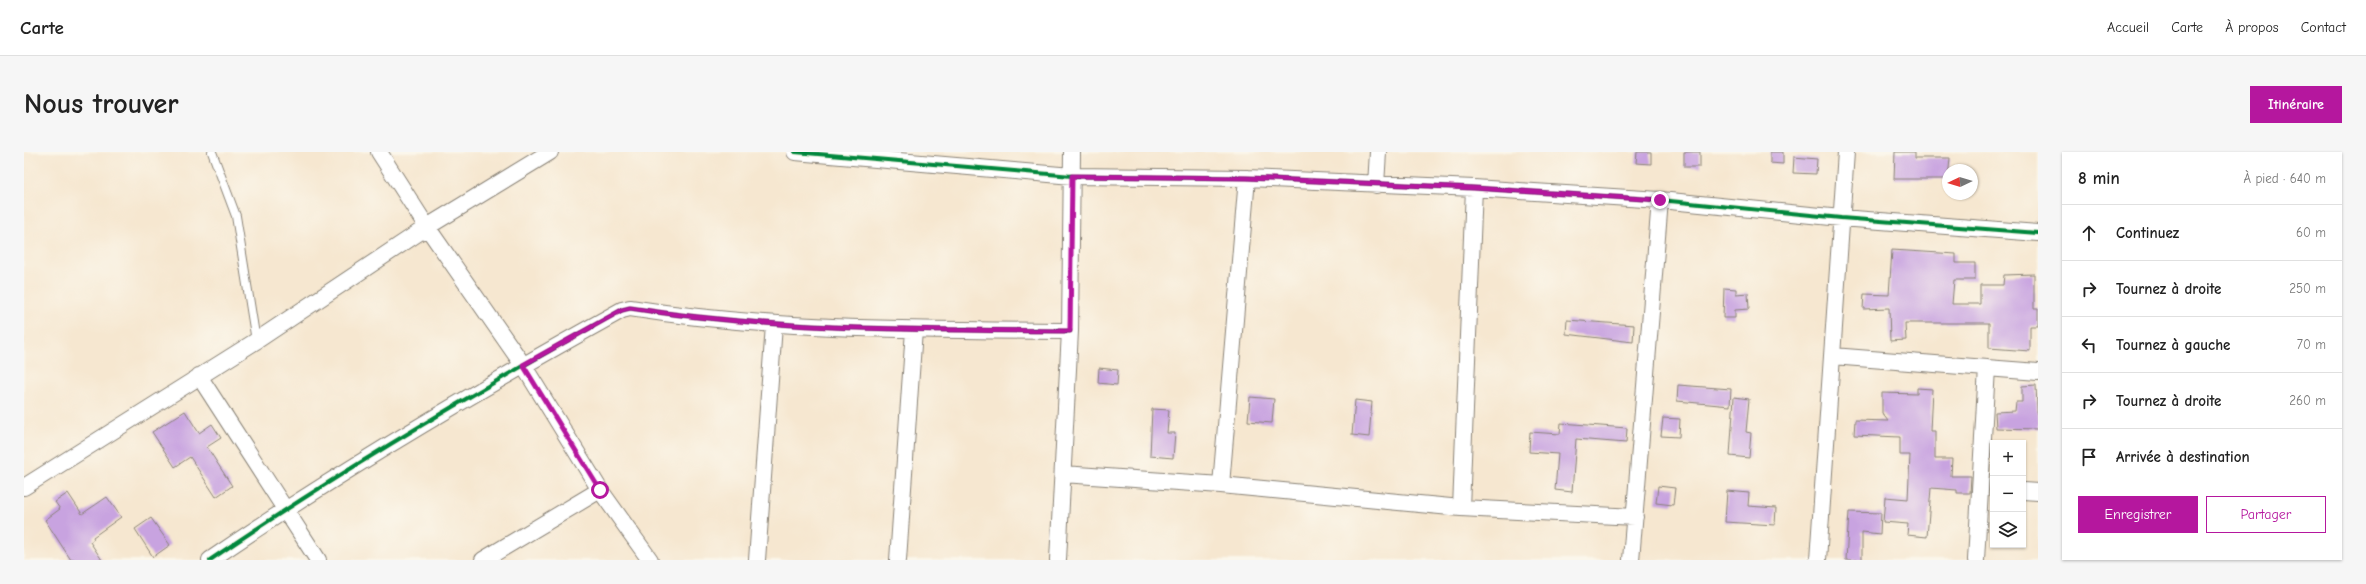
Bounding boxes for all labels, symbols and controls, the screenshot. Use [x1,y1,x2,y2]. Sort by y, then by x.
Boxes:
text: Carte [20,17,64,39]
text: Accueil [2107,19,2149,36]
text: Carte [2171,19,2203,36]
text: À propos [2225,19,2279,36]
text: Contact [2301,19,2346,36]
button: Itinéraire [2250,86,2342,123]
text: Nous trouver [24,88,179,120]
north arrow [1942,164,1978,200]
text: 8 min [2078,169,2120,188]
text: À pied · 640 m [2244,171,2326,186]
route end [1651,191,1669,209]
icon: ahead [2078,222,2100,244]
text: Continuez [2116,224,2179,242]
text: 60 m [2296,225,2326,240]
icon: right [2078,278,2100,300]
text: Tournez à droite [2116,280,2221,298]
text: 250 m [2289,281,2326,296]
icon: left [2078,334,2100,356]
text: Tournez à gauche [2116,336,2230,354]
text: 70 m [2297,337,2326,352]
icon: right [2078,390,2100,412]
text: Tournez à droite [2116,392,2221,410]
text: 260 m [2289,393,2326,408]
map controls [1990,440,2026,548]
button: + [1990,440,2026,476]
icon: arrive [2078,446,2100,468]
text: Arrivée à destination [2116,448,2250,466]
button: − [1990,476,2026,512]
route start [591,481,609,499]
button: Enregistrer [2078,496,2198,533]
button: Partager [2206,496,2326,533]
button: layers [1990,512,2026,548]

